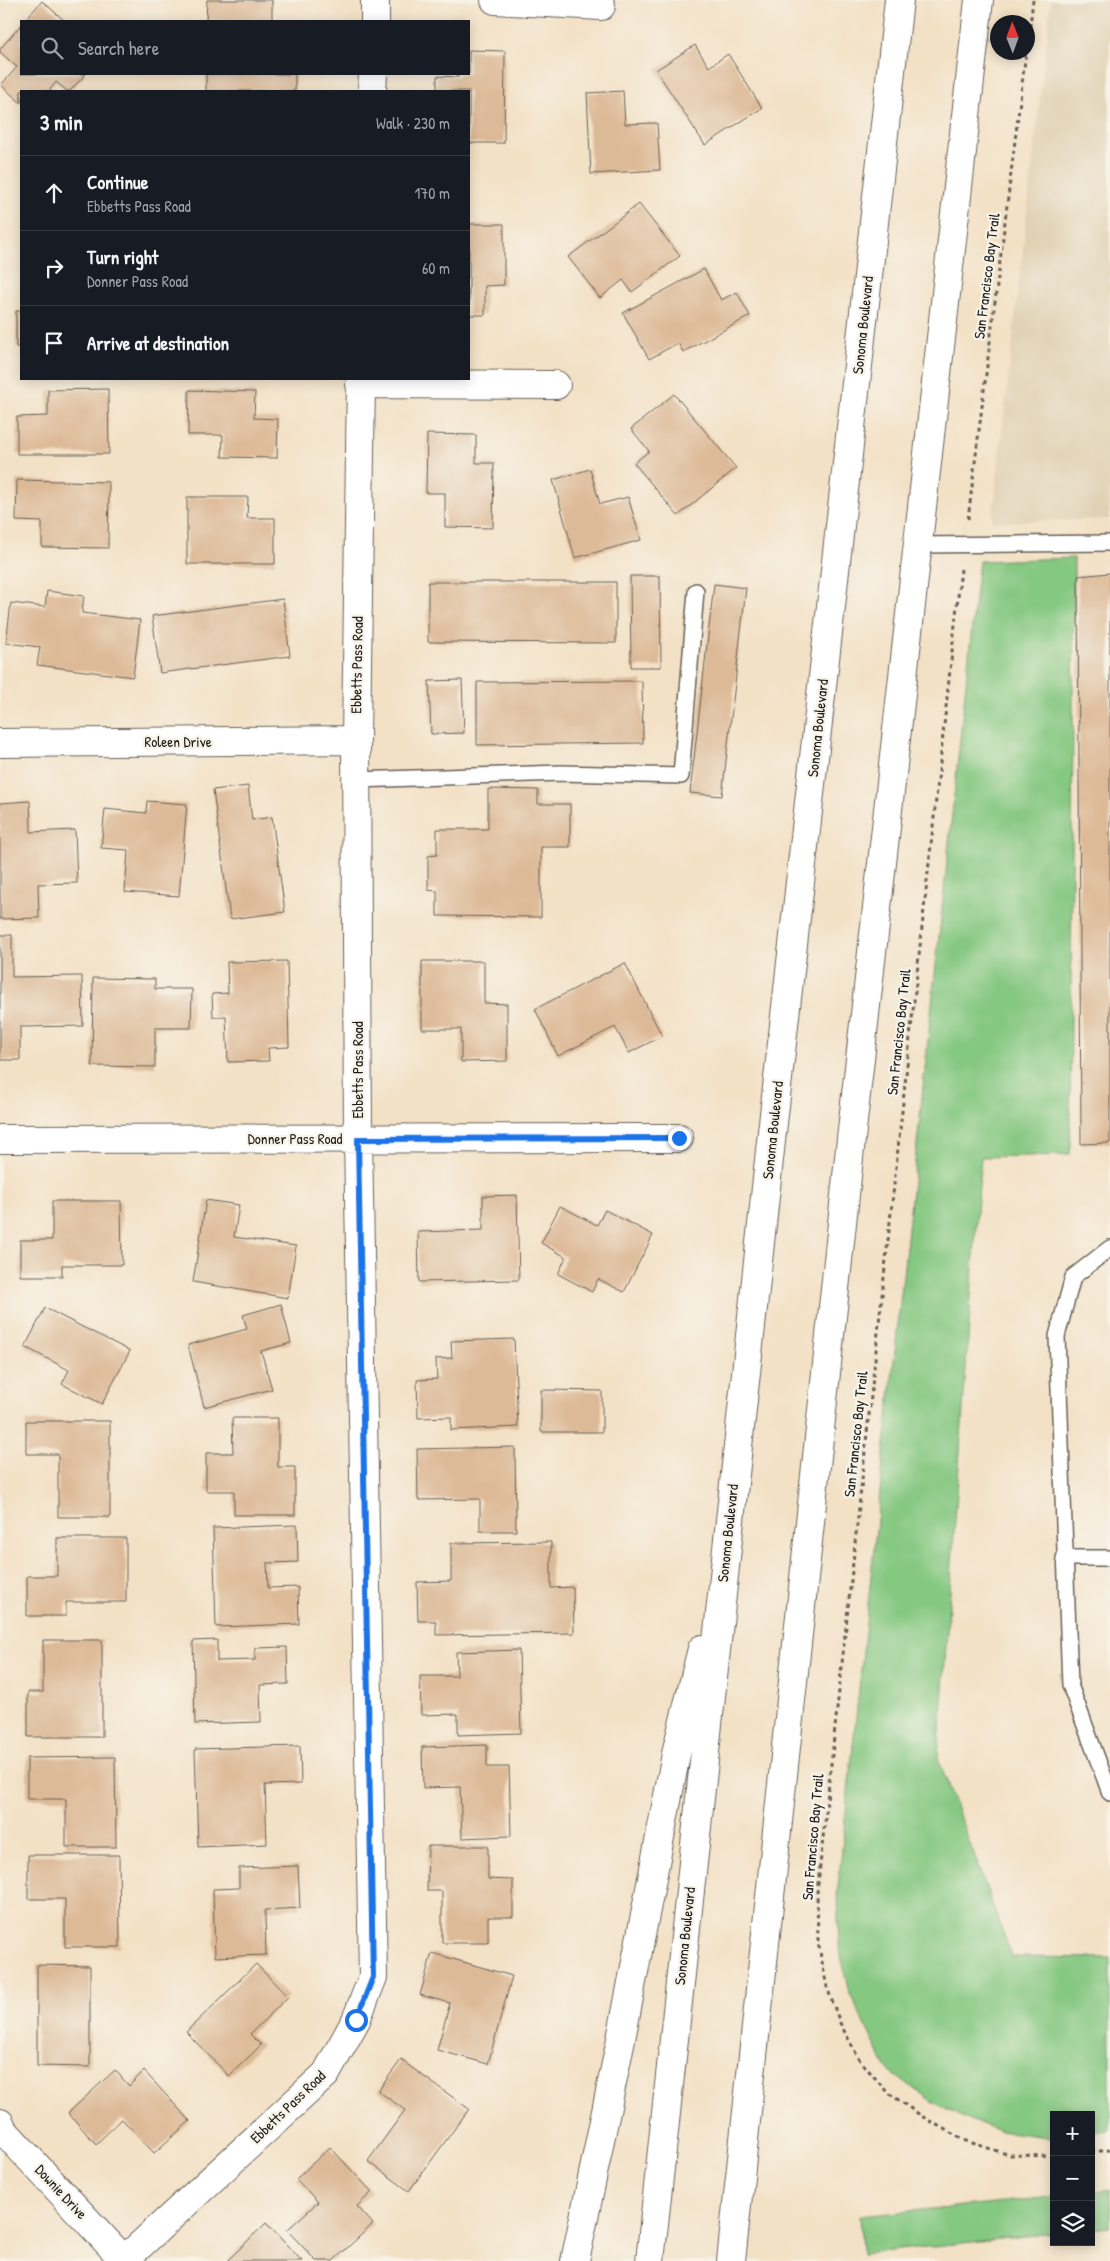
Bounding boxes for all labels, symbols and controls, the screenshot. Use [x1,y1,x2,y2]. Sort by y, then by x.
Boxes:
north arrow [990,15,1035,60]
search box [20,20,470,75]
icon: search [38,34,66,62]
text: Search here [78,35,159,61]
text: 3 min [40,108,83,137]
text: Walk · 230 m [376,112,450,134]
text: Continue [87,169,148,195]
icon: ahead [40,179,68,207]
text: 170 m [415,182,450,204]
text: Ebbetts Pass Road [87,195,191,217]
street label: San Francisco Bay Trail [968,212,1005,340]
text: Turn right [87,244,158,270]
icon: right [40,254,68,282]
text: 60 m [422,257,450,279]
text: Donner Pass Road [87,270,188,292]
street label: Sonoma Boulevard [847,275,878,375]
icon: arrive [40,329,68,357]
text: Arrive at destination [87,330,229,356]
street label: Ebbetts Pass Road [345,616,368,714]
street label: Sonoma Boulevard [802,678,833,778]
street label: Roleen Drive [144,731,212,752]
street label: San Francisco Bay Trail [881,968,916,1096]
street label: Ebbetts Pass Road [347,1021,368,1119]
street label: Sonoma Boulevard [757,1080,788,1180]
route end [668,1127,691,1150]
street label: Donner Pass Road [248,1128,342,1149]
street label: San Francisco Bay Trail [838,1370,873,1498]
street label: Sonoma Boulevard [712,1483,743,1583]
street label: San Francisco Bay Trail [797,1773,828,1901]
street label: Sonoma Boulevard [669,1886,700,1986]
route start [345,2009,368,2032]
street label: Ebbetts Pass Road [245,2065,330,2148]
map controls [1050,2111,1095,2246]
button: + [1050,2111,1095,2156]
button: − [1050,2156,1095,2201]
street label: Downie Drive [31,2160,92,2224]
button: layers [1050,2201,1095,2246]

